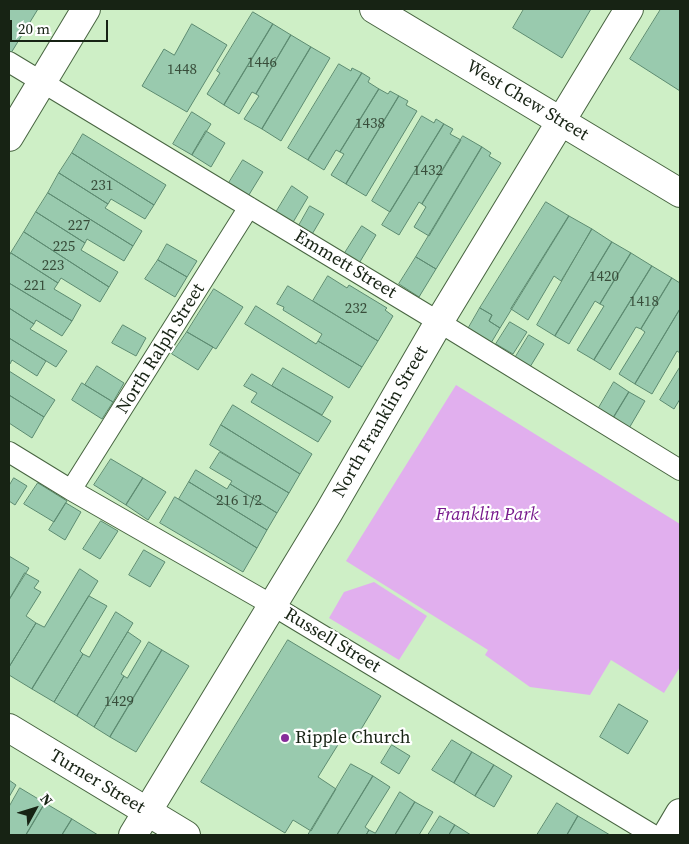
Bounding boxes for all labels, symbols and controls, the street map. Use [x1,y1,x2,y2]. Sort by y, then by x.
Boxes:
scale bar [12,10,110,42]
text: 20 m [18,18,50,39]
house number: 1446 [247,54,277,72]
street label: West Chew Street [462,56,592,146]
house number: 1448 [167,61,197,79]
house number: 1438 [355,115,385,133]
house number: 1432 [413,162,443,180]
house number: 231 [91,177,113,195]
house number: 227 [68,217,90,235]
street label: Emmett Street [290,226,400,304]
house number: 225 [53,238,75,256]
house number: 223 [42,257,64,275]
house number: 1420 [589,268,619,286]
house number: 221 [24,277,46,295]
street label: North Ralph Street [112,280,210,418]
house number: 1418 [629,293,659,311]
house number: 232 [345,300,367,318]
street label: North Franklin Street [329,342,433,502]
house number: 216 1/2 [216,492,262,510]
park label: Franklin Park [435,504,539,526]
street label: Russell Street [280,604,384,678]
house number: 1429 [104,693,134,711]
place label: Ripple Church [295,727,411,749]
marker: Ripple Church [279,732,291,744]
street label: Turner Street [46,745,148,819]
north arrow [10,784,60,834]
text: N [36,789,58,810]

